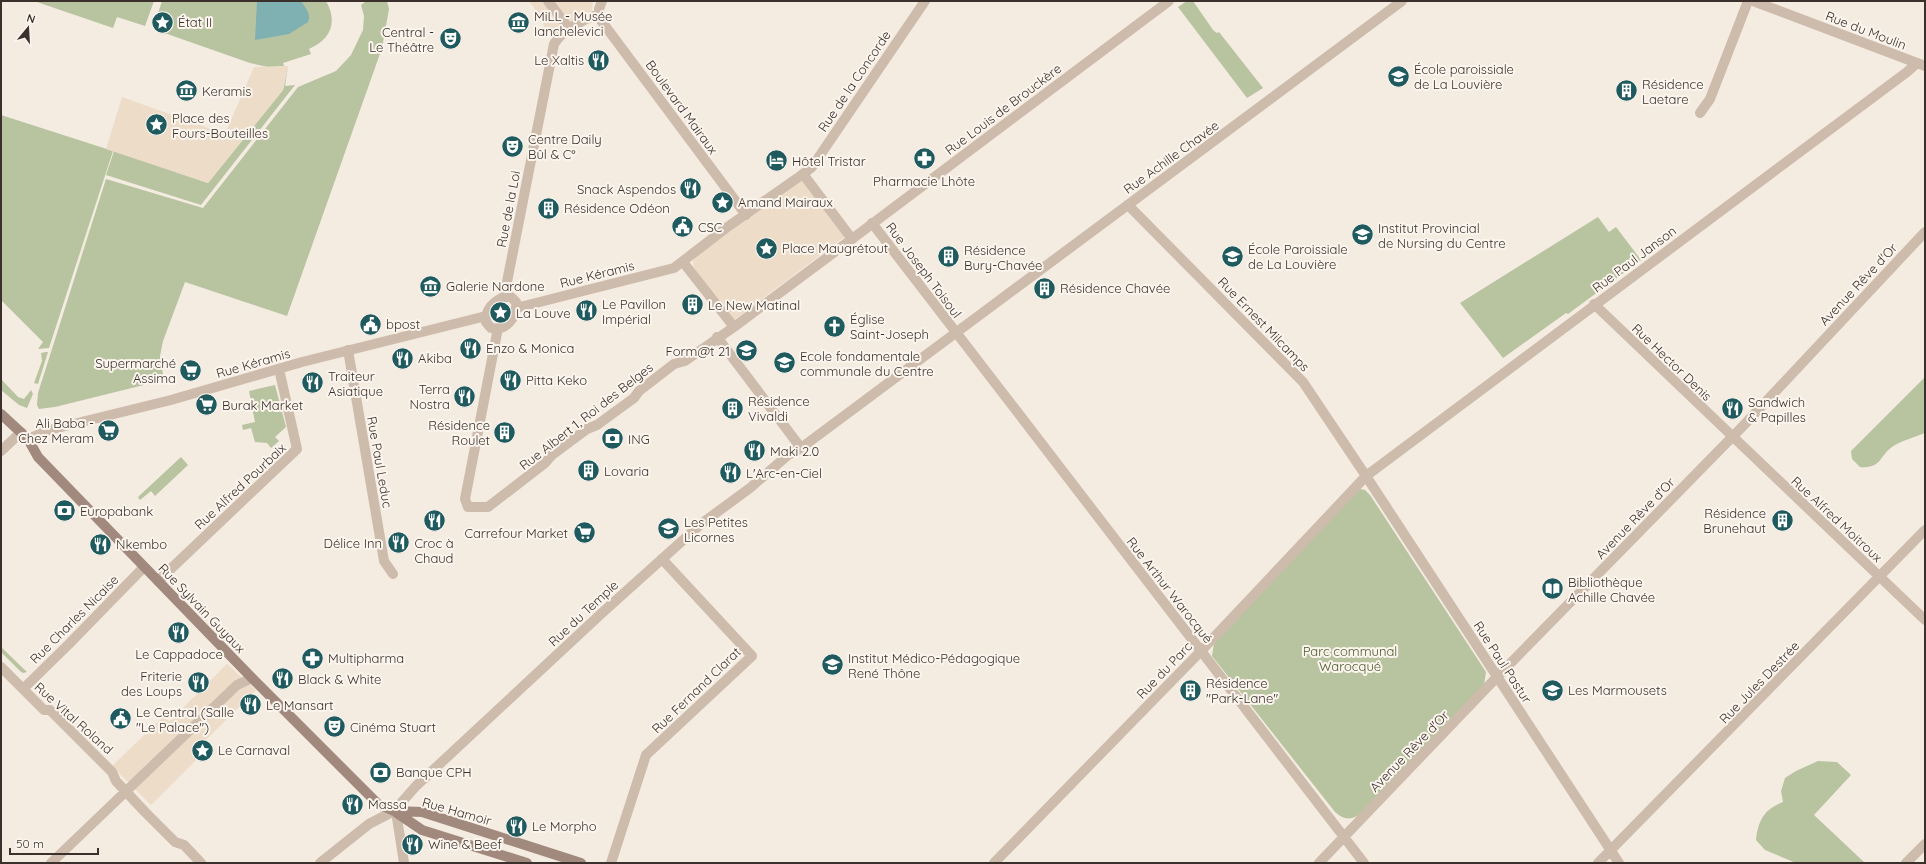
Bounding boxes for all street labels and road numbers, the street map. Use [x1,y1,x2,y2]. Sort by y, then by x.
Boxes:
street label: Rue du Moulin [1823,7,1909,53]
street label: Rue de la Concorde [814,27,894,135]
street label: Boulevard Mairaux [642,57,722,157]
street label: Rue Louis de Brouckère [942,60,1064,158]
street label: Rue Achille Chavée [1120,117,1222,197]
street label: Rue de la Loi [493,169,523,249]
street label: Rue Joseph Toisoul [883,219,965,321]
street label: Rue Paul Janson [1589,222,1679,296]
street label: Avenue Rêve d'Or [1816,239,1900,329]
street label: Rue Kéramis [558,257,636,291]
street label: Rue Ernest Milcamps [1215,273,1313,375]
street label: Rue Hector Denis [1629,320,1715,404]
street label: Rue Kéramis [214,345,292,381]
street label: Rue Albert 1, Roi des Belges [516,359,656,473]
street label: Rue Paul Leduc [364,415,396,509]
street label: Rue Alfred Pourbaix [191,440,289,532]
street label: Rue Alfred Moitroux [1788,473,1886,565]
street label: Avenue Rêve d'Or [1592,474,1678,562]
street label: Rue Arthur Warocqué [1124,534,1216,646]
street label: Rue Sylvain Guyaux [155,560,249,656]
street label: Rue Charles Nicaise [26,571,122,667]
street label: Rue du Temple [545,577,621,649]
street label: Rue Paul Pastur [1470,618,1536,706]
street label: Rue du Parc [1133,638,1195,702]
street label: Rue Jules Destrée [1716,638,1802,726]
street label: Rue Fernand Clarat [648,644,744,736]
street label: Rue Vital Roland [32,679,116,757]
street label: Avenue Rêve d'Or [1366,707,1452,795]
street label: Rue Hamoir [420,793,494,829]

